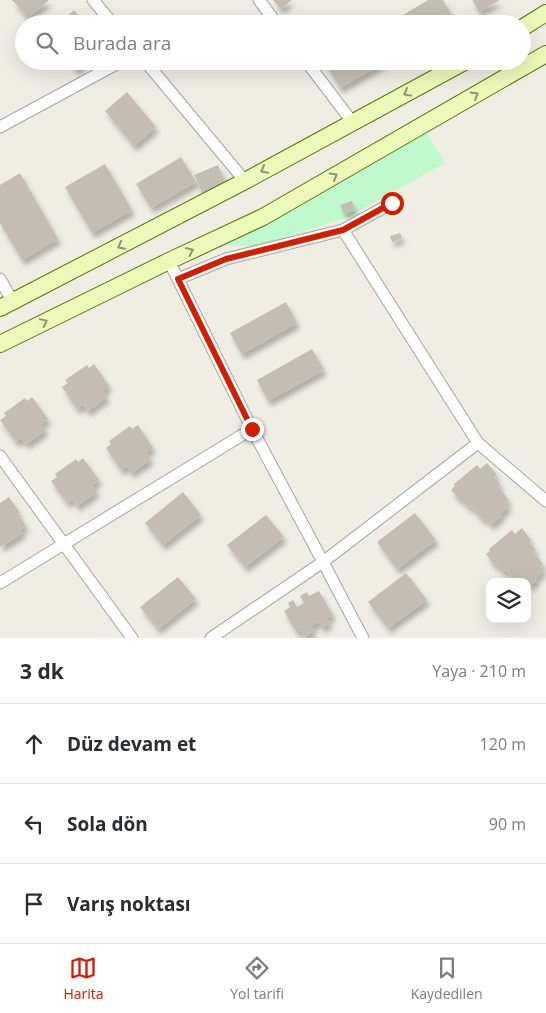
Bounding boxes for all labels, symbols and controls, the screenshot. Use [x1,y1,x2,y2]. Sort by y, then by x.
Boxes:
search box [15,15,531,70]
icon: search [33,29,61,57]
text: Burada ara [73,30,171,56]
one-way arrow [404,87,413,97]
one-way arrow [469,91,478,101]
one-way arrow [261,164,270,174]
one-way arrow [328,172,337,182]
route start [381,192,404,215]
one-way arrow [117,239,126,249]
one-way arrow [185,247,194,257]
one-way arrow [39,318,48,328]
route end [241,418,264,441]
map controls [486,578,531,623]
button: layers [486,578,531,623]
text: 3 dk [20,657,64,685]
text: Yaya · 210 m [432,660,526,682]
icon: ahead [20,730,48,758]
text: Düz devam et [67,731,196,757]
text: 120 m [480,733,526,755]
icon: left [20,810,48,838]
text: Sola dön [67,811,148,837]
text: 90 m [489,813,526,835]
icon: arrive [20,890,48,918]
text: Varış noktası [67,891,191,917]
tab: Harita [63,954,104,1003]
tab: Yol tarifi [230,954,284,1003]
tab: Kaydedilen [411,954,483,1003]

